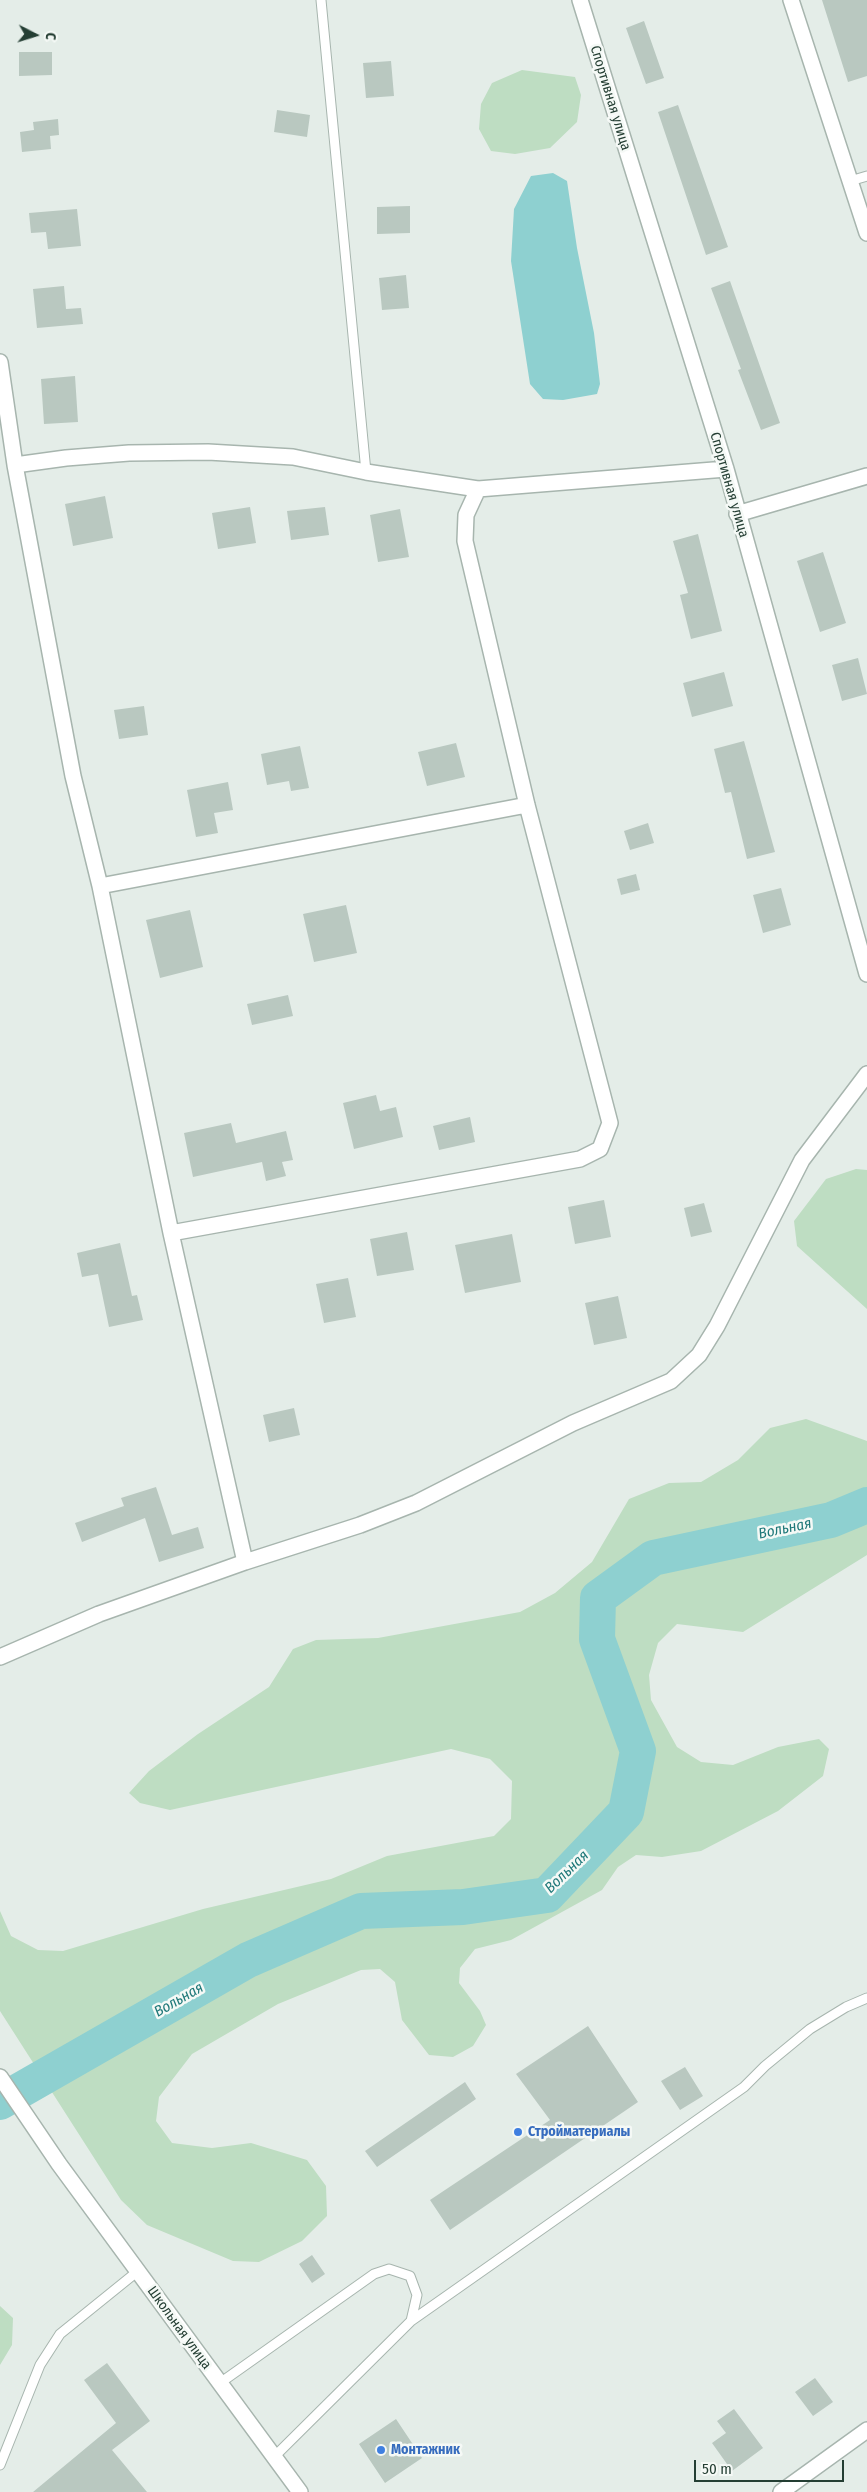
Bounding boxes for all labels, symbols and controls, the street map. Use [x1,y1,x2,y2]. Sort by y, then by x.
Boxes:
north arrow [10,10,60,60]
text: С [42,32,59,41]
street label: Спортивная улица [586,44,634,152]
street label: Спортивная улица [706,430,752,540]
water label: Вольная [757,1515,813,1543]
water label: Вольная [541,1847,593,1897]
water label: Вольная [151,1979,207,2021]
place label: Стройматериалы [528,2124,630,2140]
marker: Стройматериалы [512,2126,524,2138]
street label: Школьная улица [143,2283,215,2373]
place label: Монтажник [391,2442,460,2458]
marker: Монтажник [375,2444,387,2456]
scale bar [697,2450,847,2482]
text: 50 m [702,2460,732,2478]

